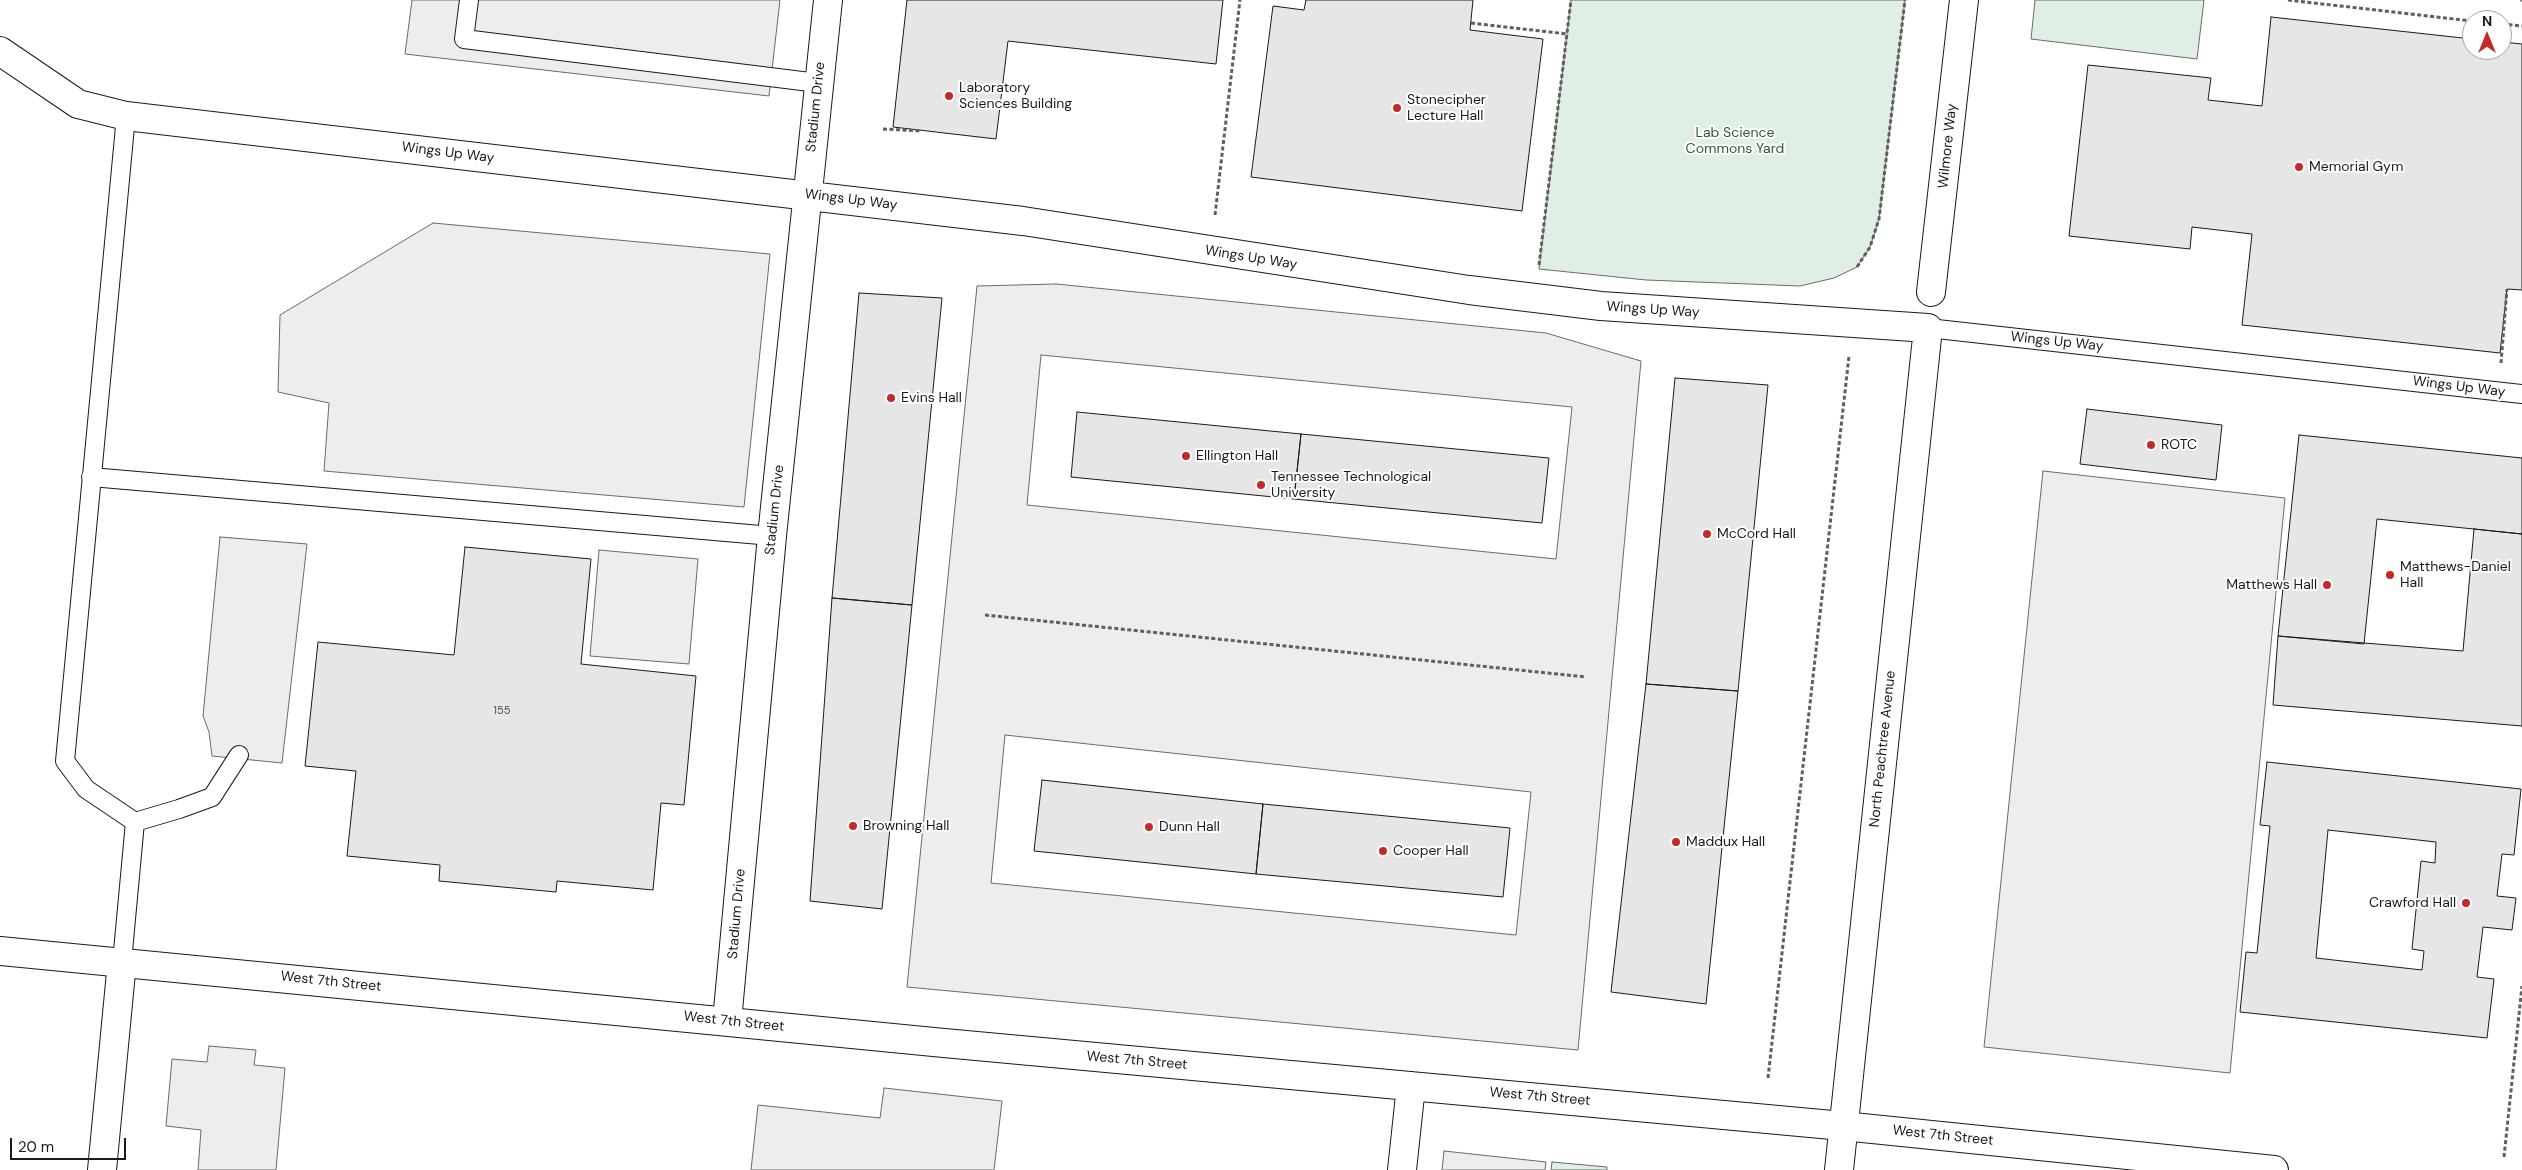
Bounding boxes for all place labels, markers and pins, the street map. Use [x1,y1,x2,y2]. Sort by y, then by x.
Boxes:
place label: Laboratory Sciences Building [959,80,1072,112]
marker: Laboratory Sciences Building [943,90,955,102]
place label: Stonecipher Lecture Hall [1407,92,1486,124]
marker: Stonecipher Lecture Hall [1391,102,1403,114]
place label: Memorial Gym [2309,159,2403,175]
marker: Memorial Gym [2293,161,2305,173]
place label: Evins Hall [901,390,962,406]
marker: Evins Hall [885,392,897,404]
place label: ROTC [2161,437,2197,453]
marker: ROTC [2145,439,2157,451]
place label: Ellington Hall [1196,448,1278,464]
marker: Ellington Hall [1180,450,1192,462]
place label: Tennessee Technological University [1271,469,1431,502]
marker: Tennessee Technological University [1255,479,1267,491]
place label: McCord Hall [1717,526,1796,542]
marker: McCord Hall [1701,528,1713,540]
place label: Matthews-Daniel Hall [2400,559,2511,592]
marker: Matthews-Daniel Hall [2384,569,2396,581]
place label: Matthews Hall [2226,577,2317,593]
marker: Matthews Hall [2321,579,2333,591]
place label: Browning Hall [863,818,949,834]
place label: Dunn Hall [1159,819,1220,835]
marker: Browning Hall [847,820,859,832]
marker: Dunn Hall [1143,821,1155,833]
place label: Maddux Hall [1686,834,1765,850]
marker: Maddux Hall [1670,836,1682,848]
place label: Cooper Hall [1393,843,1469,859]
marker: Cooper Hall [1377,845,1389,857]
place label: Crawford Hall [2369,895,2456,911]
marker: Crawford Hall [2460,897,2472,909]

